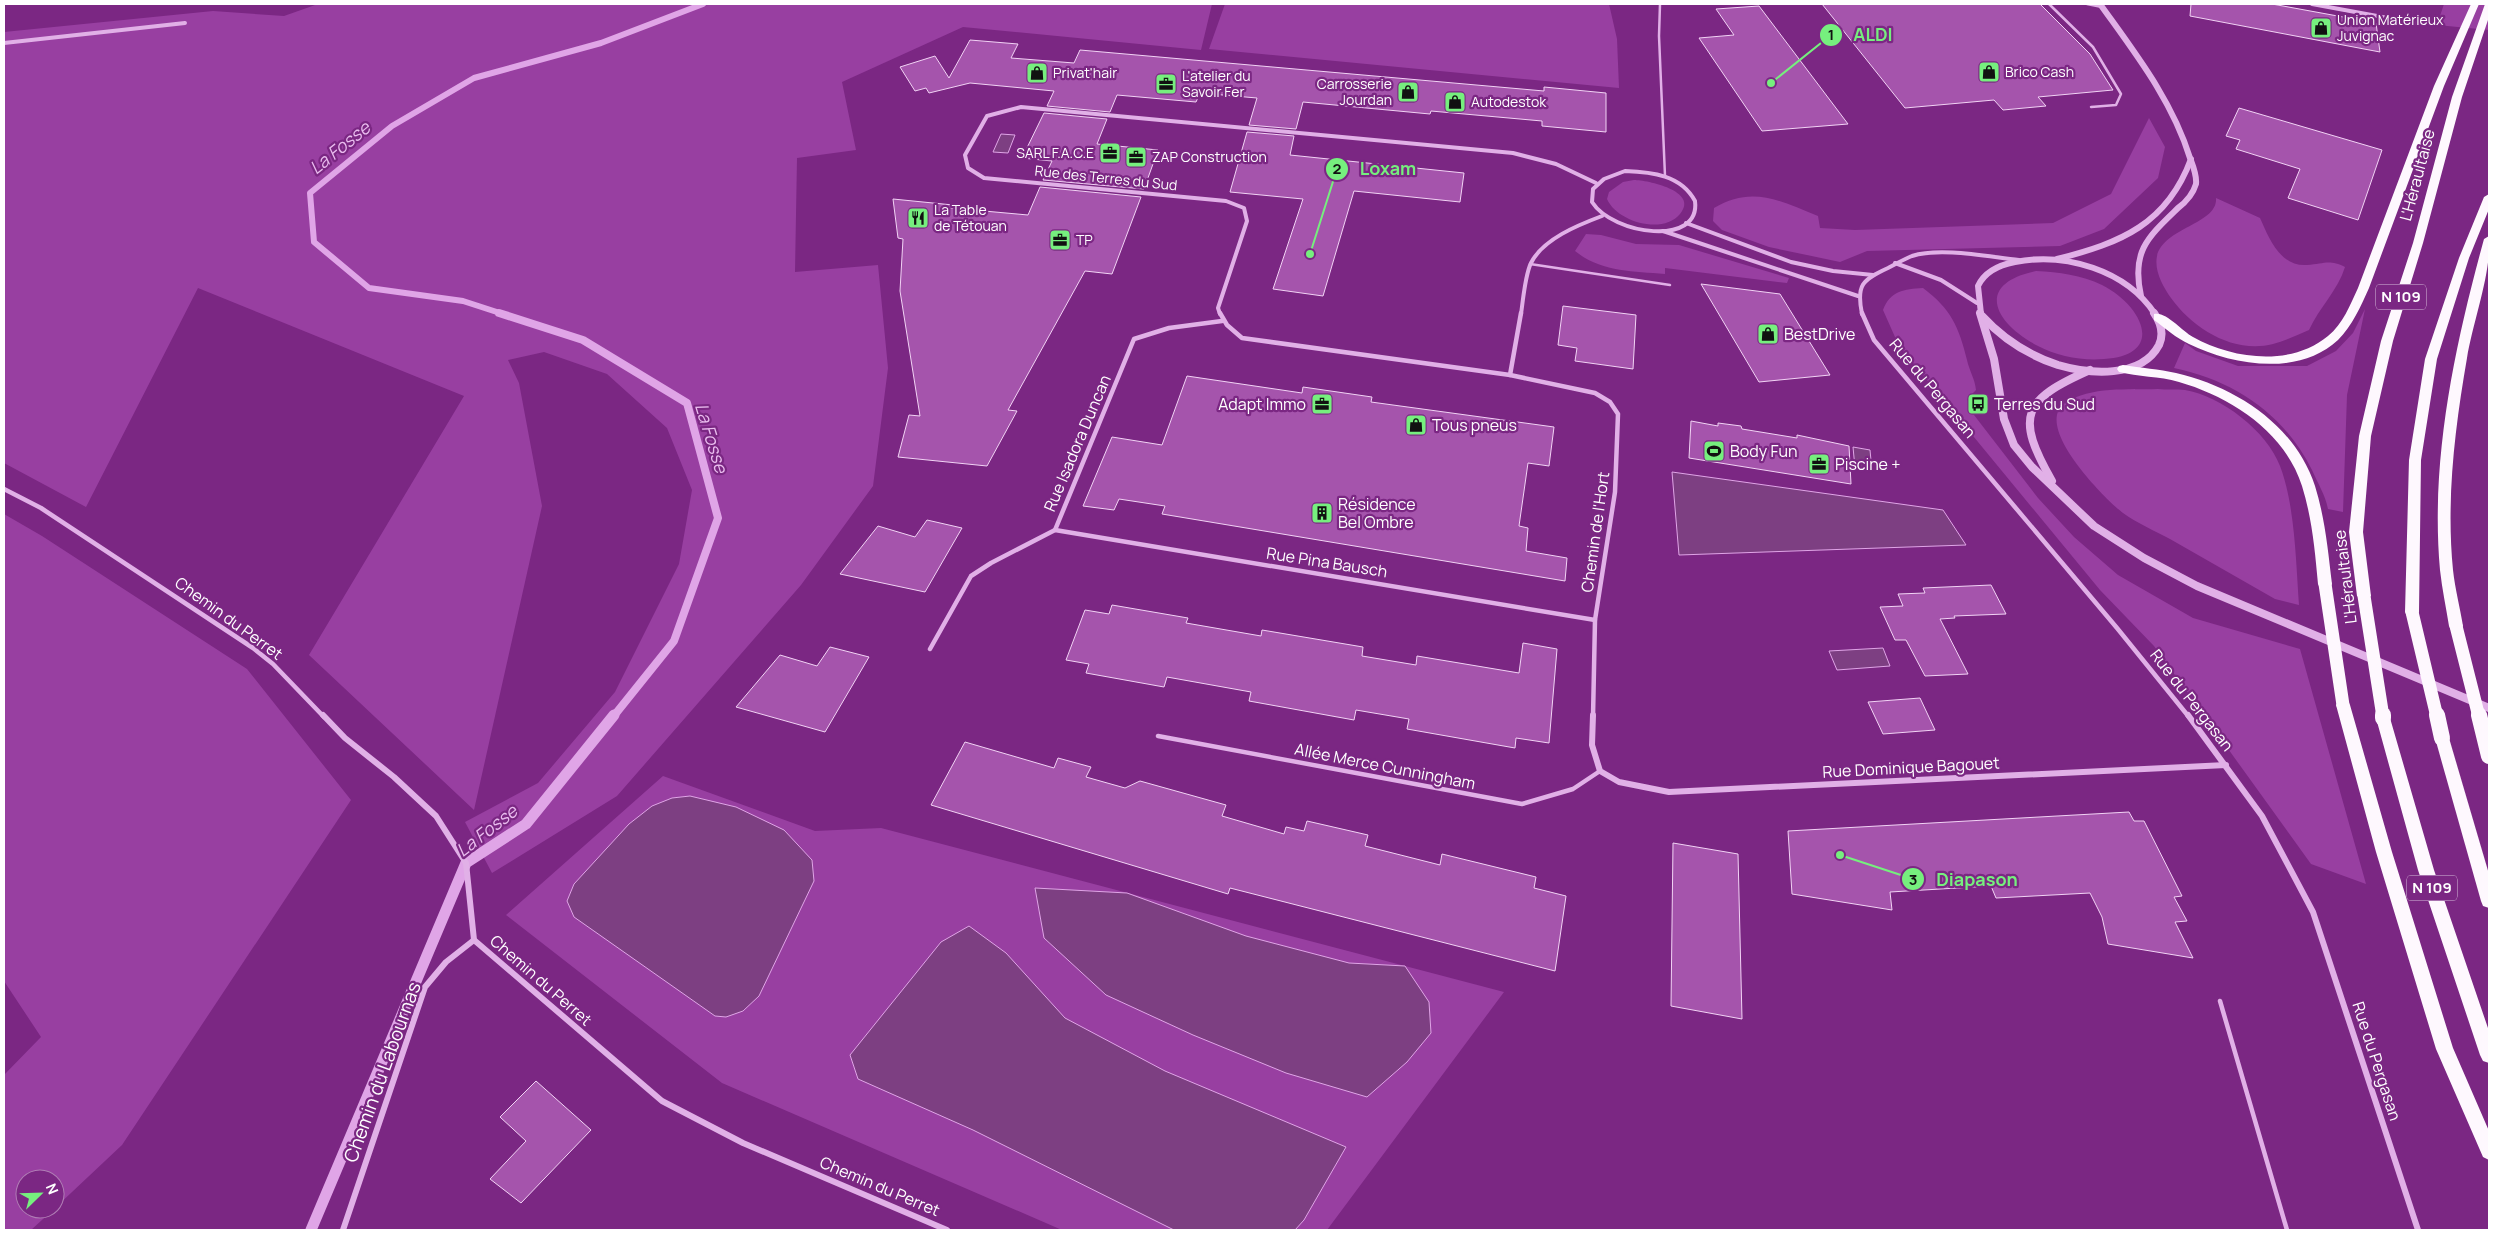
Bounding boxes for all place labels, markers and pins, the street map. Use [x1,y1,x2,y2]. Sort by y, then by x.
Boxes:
place label: Union Matérieux Juvignac [2337,10,2444,45]
shop icon: Union Matérieux Juvignac [2309,16,2333,40]
callout: ALDI [1818,19,1902,52]
shop icon: Brico Cash [1977,60,2001,84]
shop icon: Privat'hair [1025,61,1049,85]
place label: Brico Cash [2005,62,2074,81]
place label: Privat'hair [1053,63,1117,82]
place label: L'atelier du Savoir Fer [1182,66,1251,101]
office icon: L'atelier du Savoir Fer [1154,72,1178,96]
place label: Carrosserie Jourdan [1317,74,1392,109]
shop icon: Carrosserie Jourdan [1396,80,1420,104]
shop icon: Autodestok [1443,90,1467,114]
place label: Autodestok [1471,92,1547,111]
office icon: SARL F.A.C.E [1098,141,1122,165]
place label: SARL F.A.C.E [1016,143,1094,162]
office icon: ZAP Construction [1124,145,1148,169]
place label: ZAP Construction [1152,147,1267,166]
callout: Loxam [1325,153,1426,186]
place label: La Table de Tétouan [934,200,1007,235]
restaurant icon: La Table de Tétouan [906,206,930,230]
office icon: TP [1048,228,1072,252]
place label: TP [1076,230,1093,249]
shop icon: BestDrive [1756,322,1780,346]
place label: BestDrive [1784,323,1855,345]
office icon: Adapt Immo [1310,392,1334,416]
bus stop icon: Terres du Sud [1966,392,1990,416]
place label: Adapt Immo [1218,393,1306,415]
place label: Terres du Sud [1994,393,2095,415]
shop icon: Tous pneus [1404,413,1428,437]
place label: Tous pneus [1432,414,1517,436]
sports icon: Body Fun [1702,439,1726,463]
place label: Body Fun [1730,440,1797,462]
office icon: Piscine + [1807,452,1831,476]
place label: Piscine + [1835,453,1900,475]
place label: Résidence Bel Ombre [1338,493,1416,533]
building icon: Résidence Bel Ombre [1310,501,1334,525]
callout: Diapason [1901,863,2027,896]

